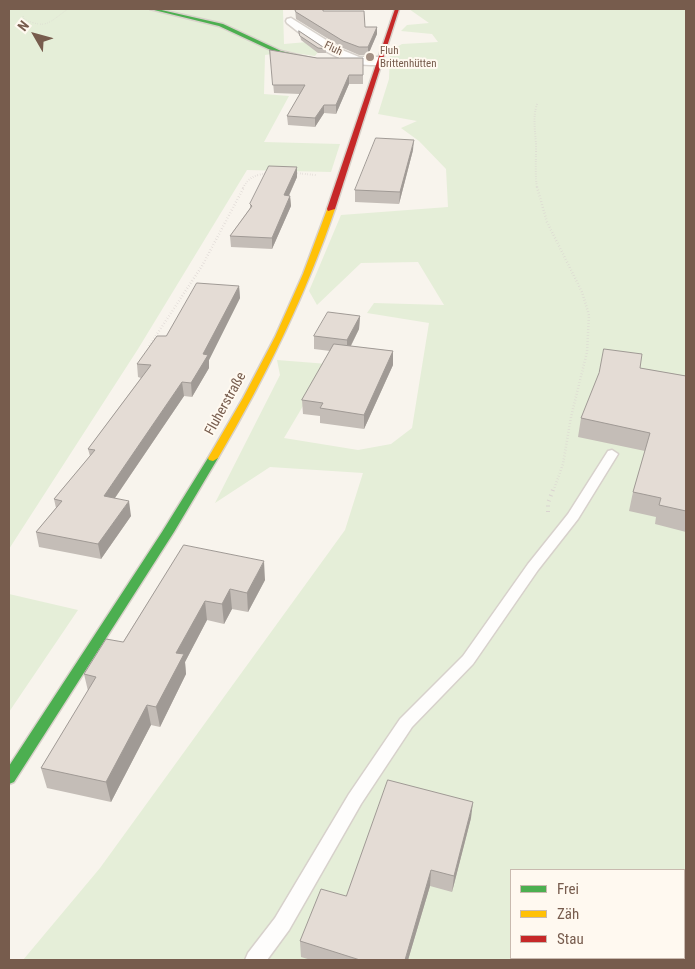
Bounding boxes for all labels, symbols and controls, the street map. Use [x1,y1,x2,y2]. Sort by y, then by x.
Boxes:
north arrow [10,10,60,60]
text: N [14,17,32,34]
street label: Fluh [322,39,344,59]
place label: Fluh Brittenhütten [380,44,436,70]
marker: Fluh Brittenhütten [364,51,376,63]
street label: Fluherstraße [202,370,250,438]
legend [510,869,685,959]
text: Frei [557,880,579,898]
text: Zäh [557,905,579,923]
text: Stau [557,930,584,948]

